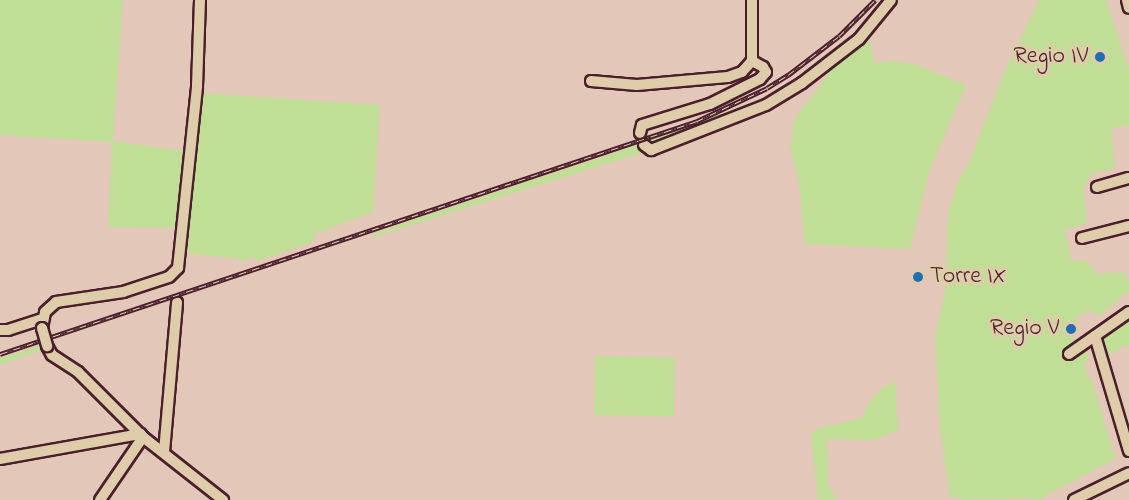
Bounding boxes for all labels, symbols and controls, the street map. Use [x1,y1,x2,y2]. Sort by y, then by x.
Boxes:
place label: Regio IV [1013,43,1088,71]
marker: Regio IV [1093,50,1107,64]
place label: Torre IX [930,263,1006,291]
marker: Torre IX [911,270,925,284]
place label: Regio V [990,315,1059,343]
marker: Regio V [1064,322,1078,336]

